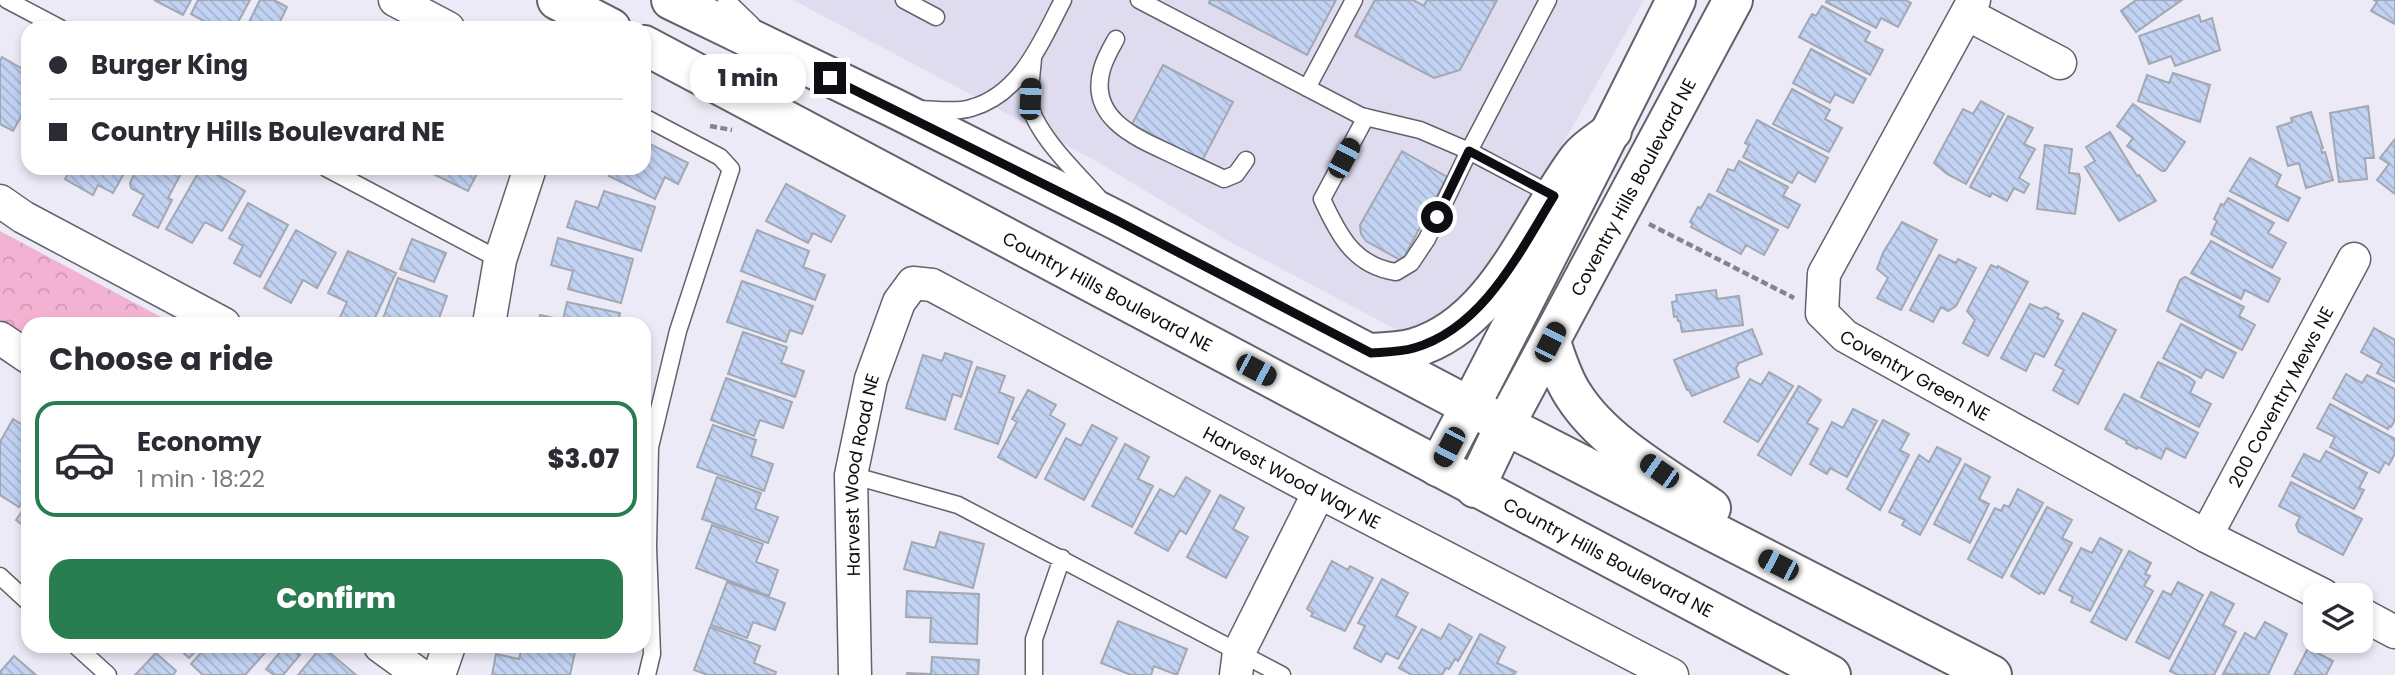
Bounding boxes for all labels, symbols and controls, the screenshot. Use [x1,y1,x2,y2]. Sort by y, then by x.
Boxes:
text: Burger King [91,47,248,83]
callout: 1 min [690,54,806,102]
text: 1 min [718,62,778,94]
route end [814,62,846,94]
street label: Coventry Hills Boulevard NE [1564,73,1701,300]
car [1019,77,1042,121]
text: Country Hills Boulevard NE [91,114,445,150]
car [1325,135,1364,181]
route start [1421,201,1453,233]
street label: Country Hills Boulevard NE [998,225,1217,357]
street label: 200 Coventry Mews NE [2222,302,2339,492]
car [1532,319,1569,365]
street label: Coventry Green NE [1836,323,1994,426]
text: Choose a ride [49,336,273,381]
car [1233,351,1280,389]
street label: Harvest Wood Road NE [838,370,885,577]
street label: Harvest Wood Way NE [1199,420,1385,534]
text: Economy [137,424,261,460]
car [1430,424,1469,470]
icon: car [53,428,116,491]
text: $3.07 [547,441,619,477]
car [1636,450,1683,492]
text: 1 min · 18:22 [137,463,265,495]
street label: Country Hills Boulevard NE [1499,491,1718,623]
car [1755,546,1802,584]
button: Confirm [49,559,623,639]
map controls [2303,583,2373,653]
button: layers [2303,583,2373,653]

